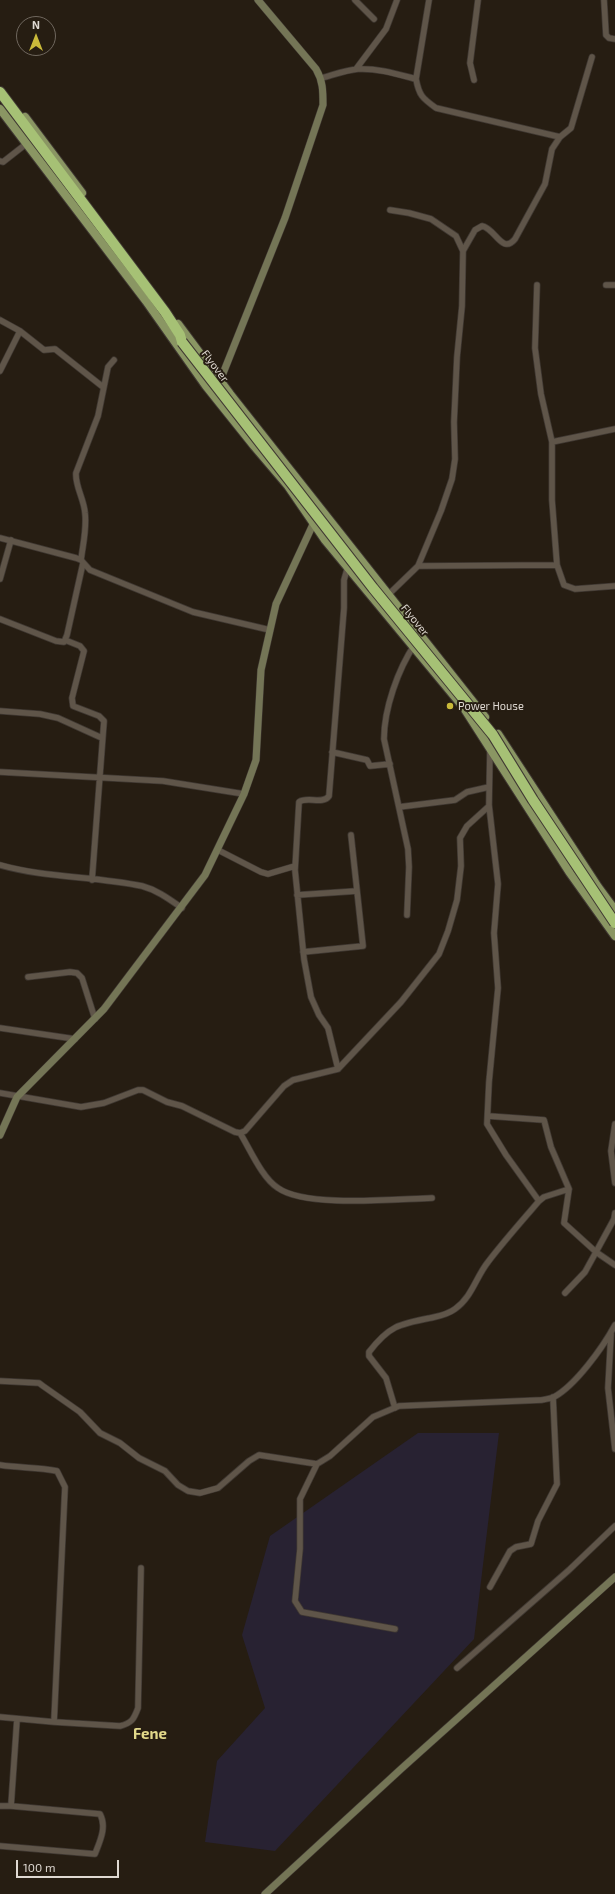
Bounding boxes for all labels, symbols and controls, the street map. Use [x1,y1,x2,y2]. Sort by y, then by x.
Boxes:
north arrow [16,16,56,56]
text: N [32,18,40,31]
street label: Flyover [199,347,231,385]
street label: Flyover [398,601,432,639]
place label: Power House [458,699,524,713]
marker: Power House [445,701,455,711]
district label: Fene [133,1725,167,1743]
scale bar [18,1852,121,1878]
text: 100 m [23,1860,55,1874]

